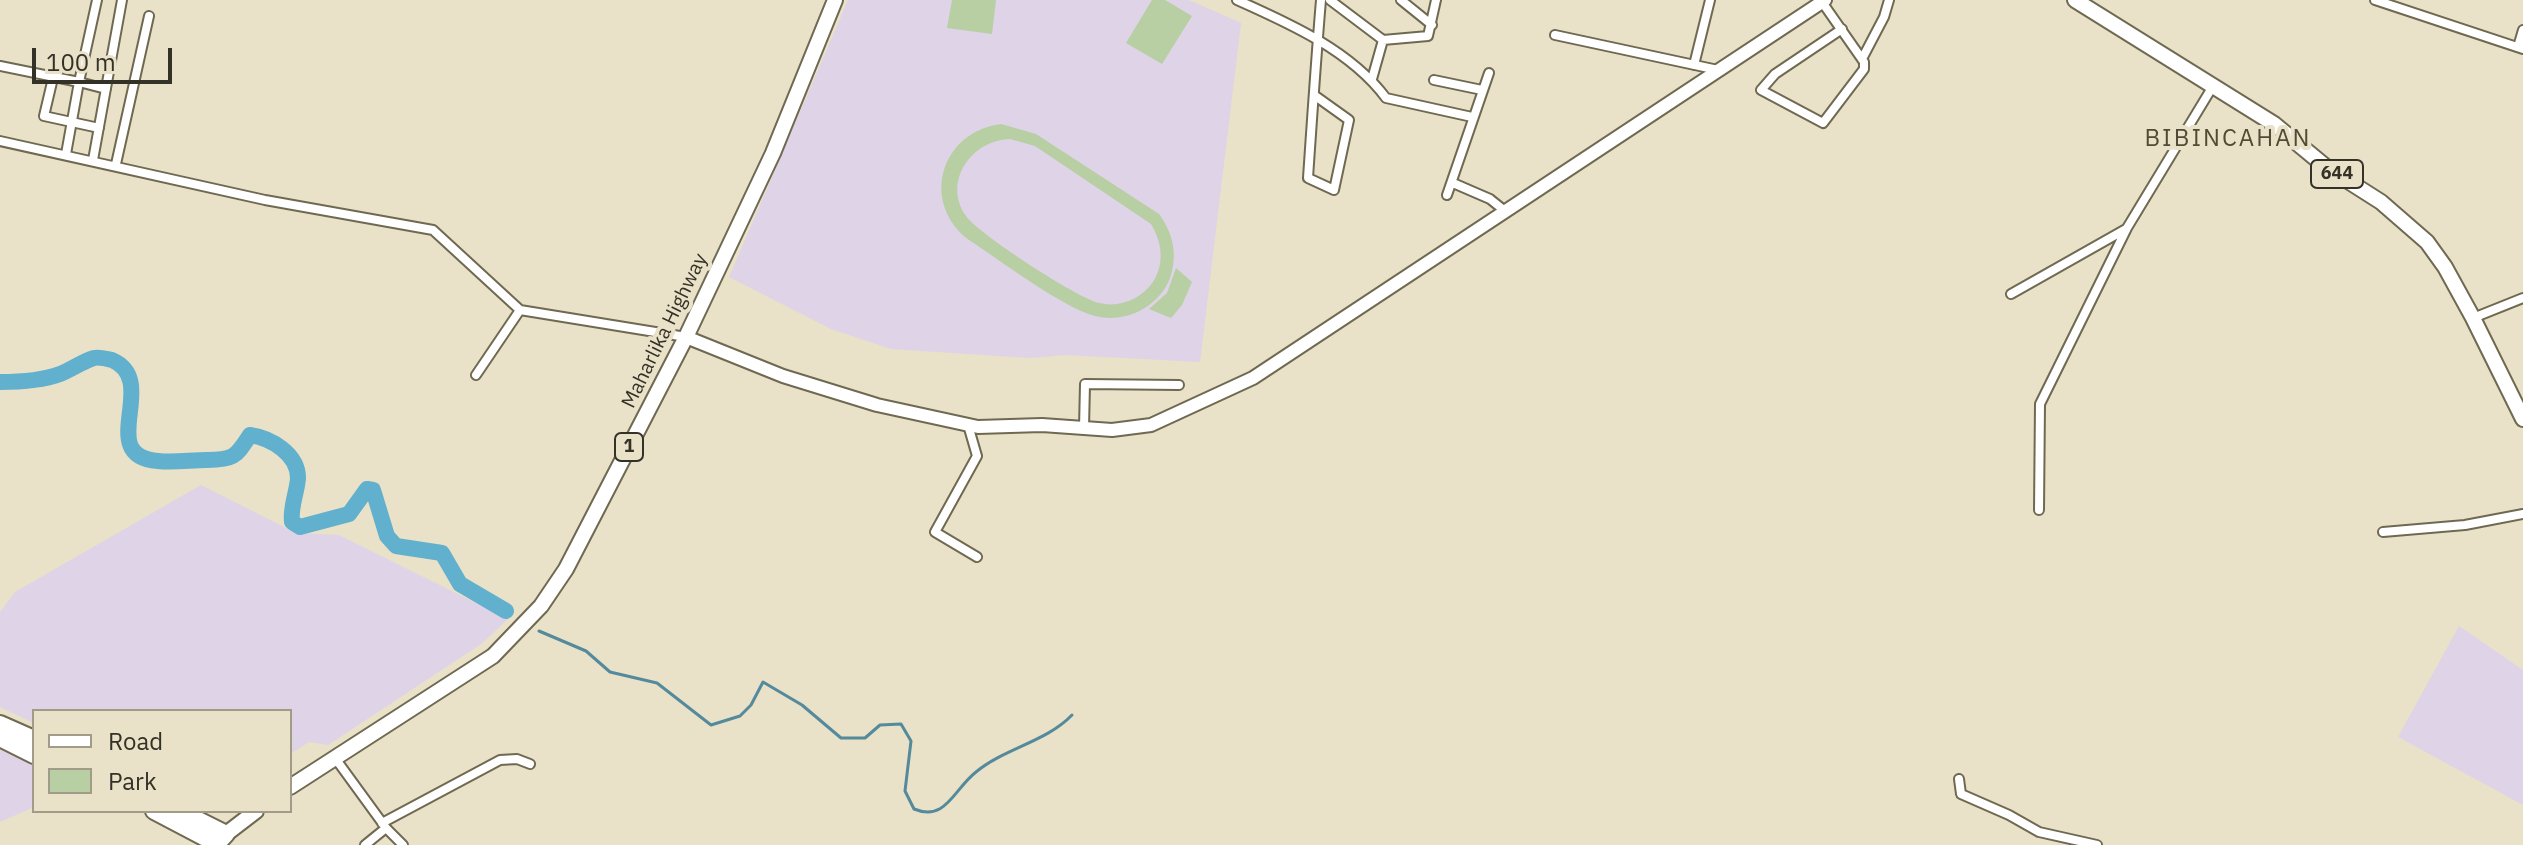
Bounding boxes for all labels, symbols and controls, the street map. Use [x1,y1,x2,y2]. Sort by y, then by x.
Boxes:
scale bar [36,32,176,82]
text: 100 m [46,46,116,78]
district label: BIBINCAHAN [2144,125,2312,153]
road number: 644 [2311,160,2363,188]
street label: Maharlika Highway [617,250,713,412]
road number: 1 [615,433,643,461]
legend [32,709,292,813]
text: Road [108,725,163,757]
text: Park [108,765,157,797]

